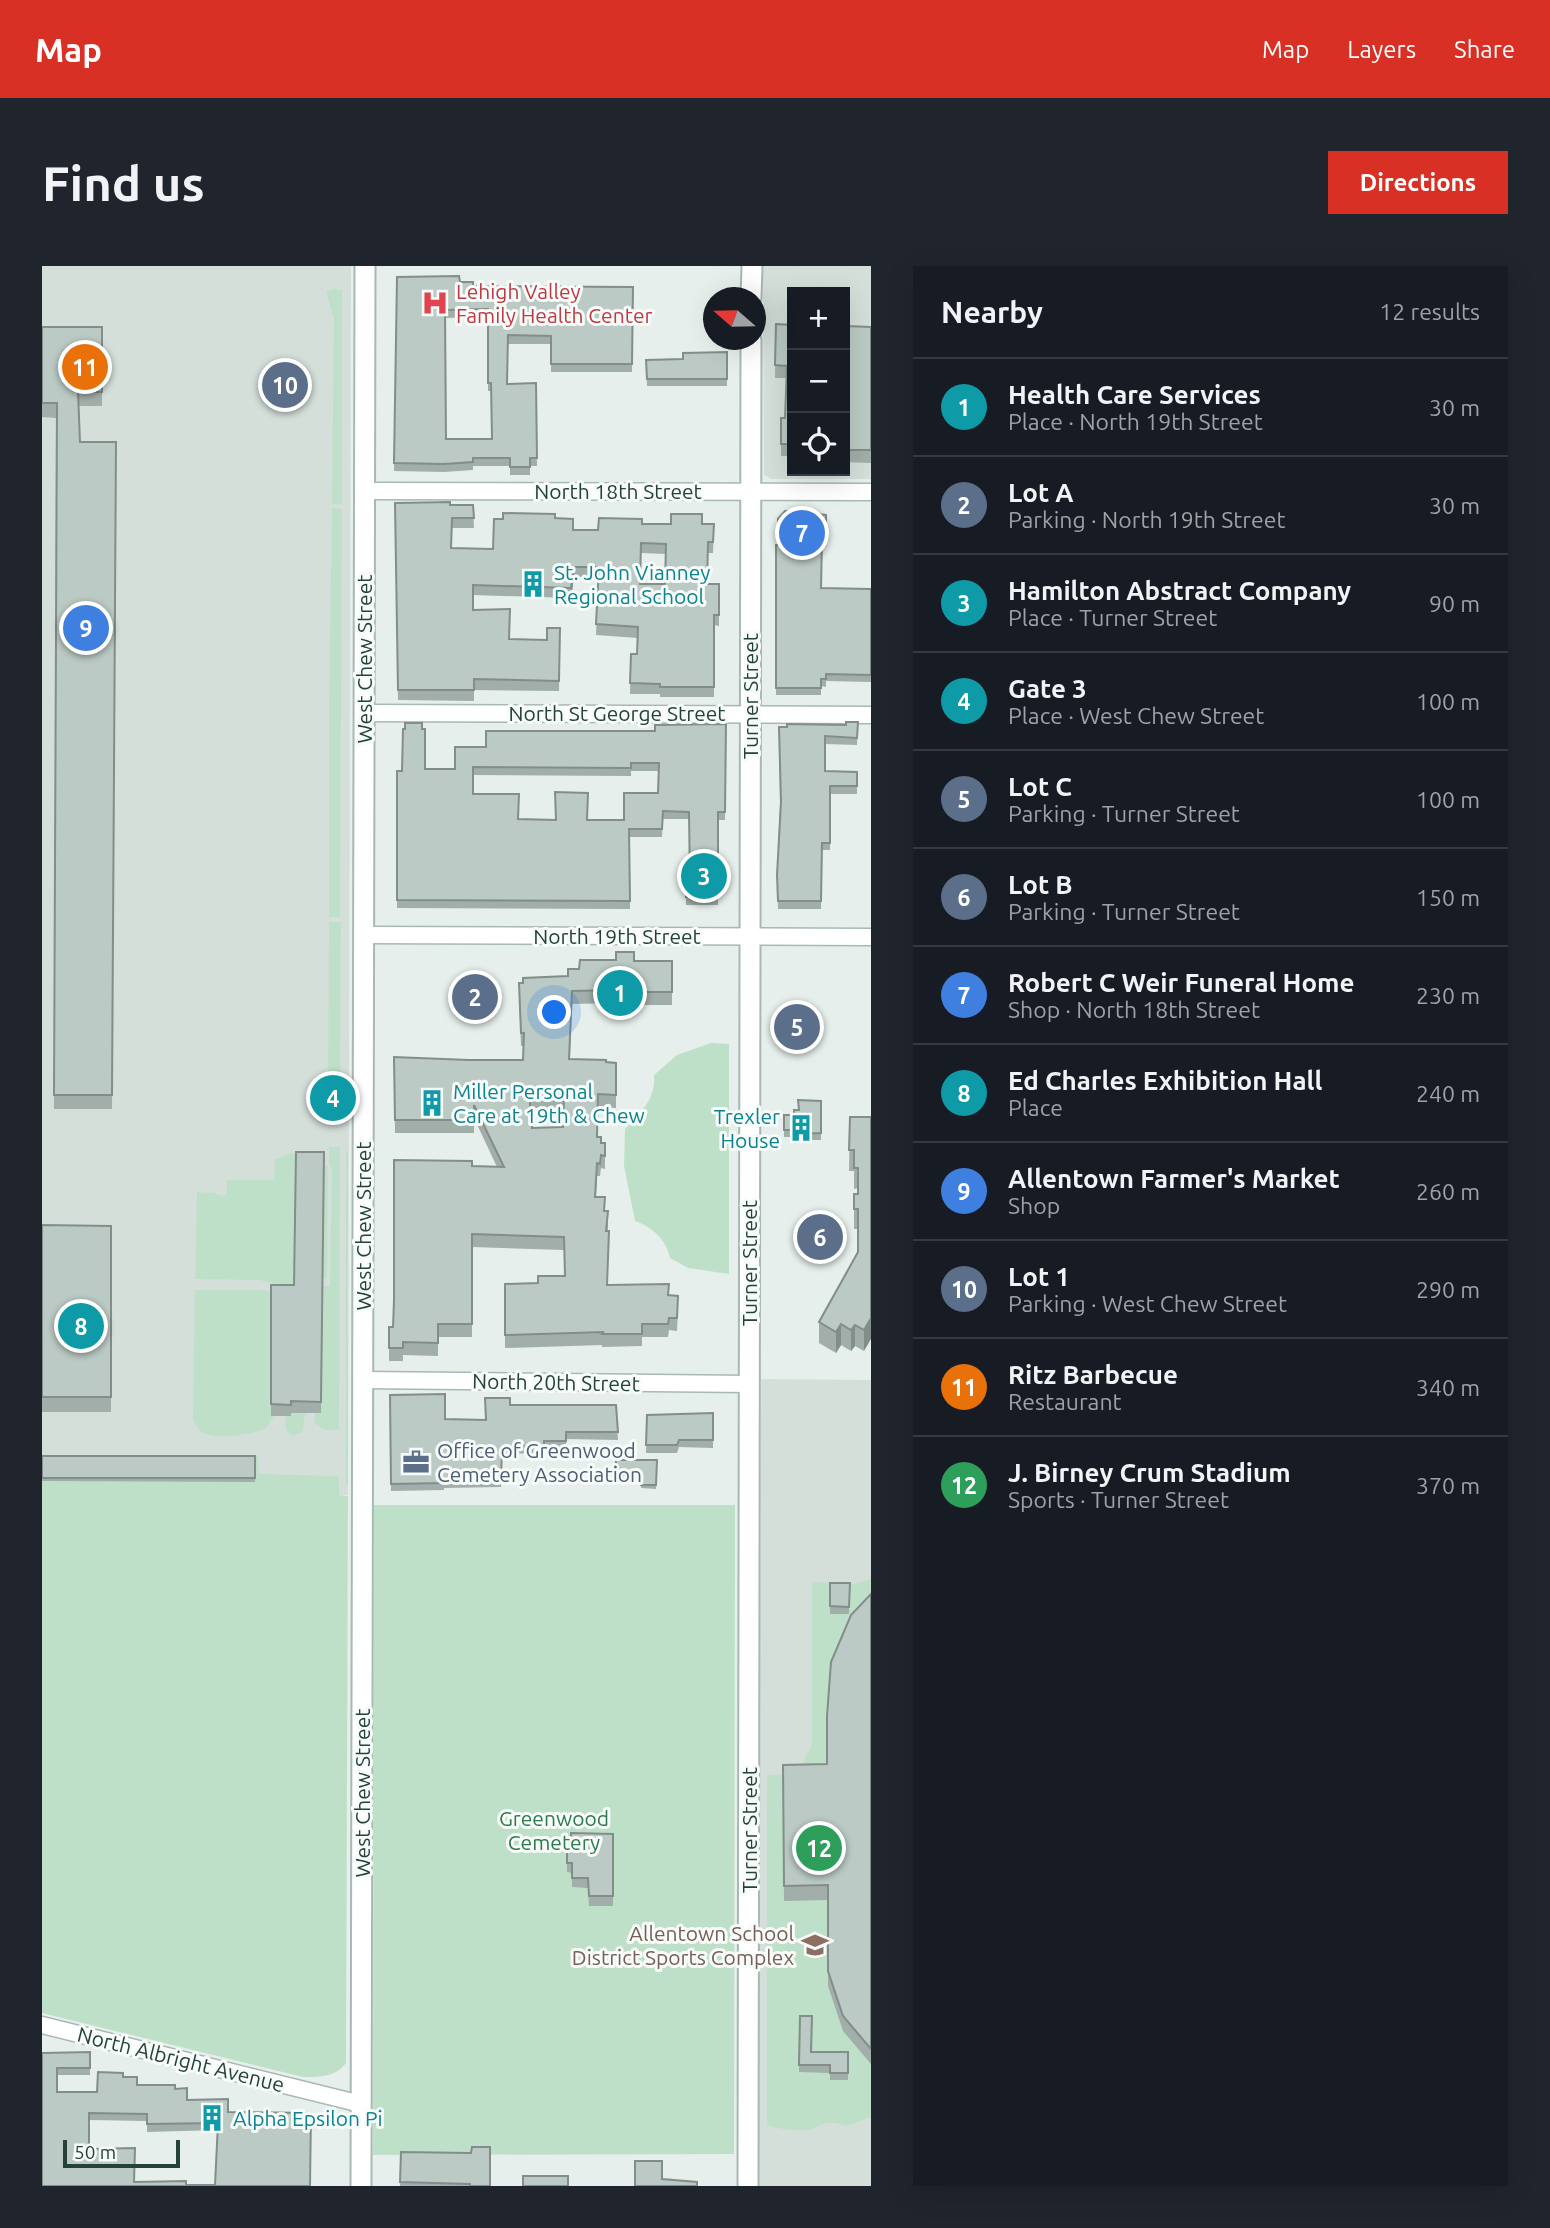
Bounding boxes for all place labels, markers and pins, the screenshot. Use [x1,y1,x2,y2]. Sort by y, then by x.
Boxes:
place label: Lehigh Valley Family Health Center [456,279,652,327]
hospital icon: Lehigh Valley Family Health Center [420,288,450,318]
pin: 11 [62,341,108,393]
pin: 10 [262,359,308,411]
pin: 7 [779,507,825,559]
place label: St. John Vianney Regional School [554,560,711,608]
building icon: St. John Vianney Regional School [518,569,548,599]
pin: 9 [63,602,109,654]
pin: 3 [681,850,727,902]
pin: 1 [597,967,643,1019]
pin: 2 [452,971,498,1023]
pin: 5 [774,1001,820,1053]
pin: 4 [310,1072,356,1124]
place label: Miller Personal Care at 19th & Chew [453,1079,645,1127]
building icon: Miller Personal Care at 19th & Chew [417,1088,447,1118]
place label: Trexler House [714,1104,780,1152]
building icon: Trexler House [786,1113,816,1143]
pin: 6 [797,1211,843,1263]
pin: 8 [58,1300,104,1352]
place label: Office of Greenwood Cemetery Association [437,1438,642,1486]
office icon: Office of Greenwood Cemetery Association [401,1447,431,1477]
pin: 12 [796,1822,842,1874]
place label: Allentown School District Sports Complex [572,1921,794,1969]
school or university icon: Allentown School District Sports Complex [800,1930,830,1960]
building icon: Alpha Epsilon Pi [197,2103,227,2133]
place label: Alpha Epsilon Pi [233,2106,383,2130]

